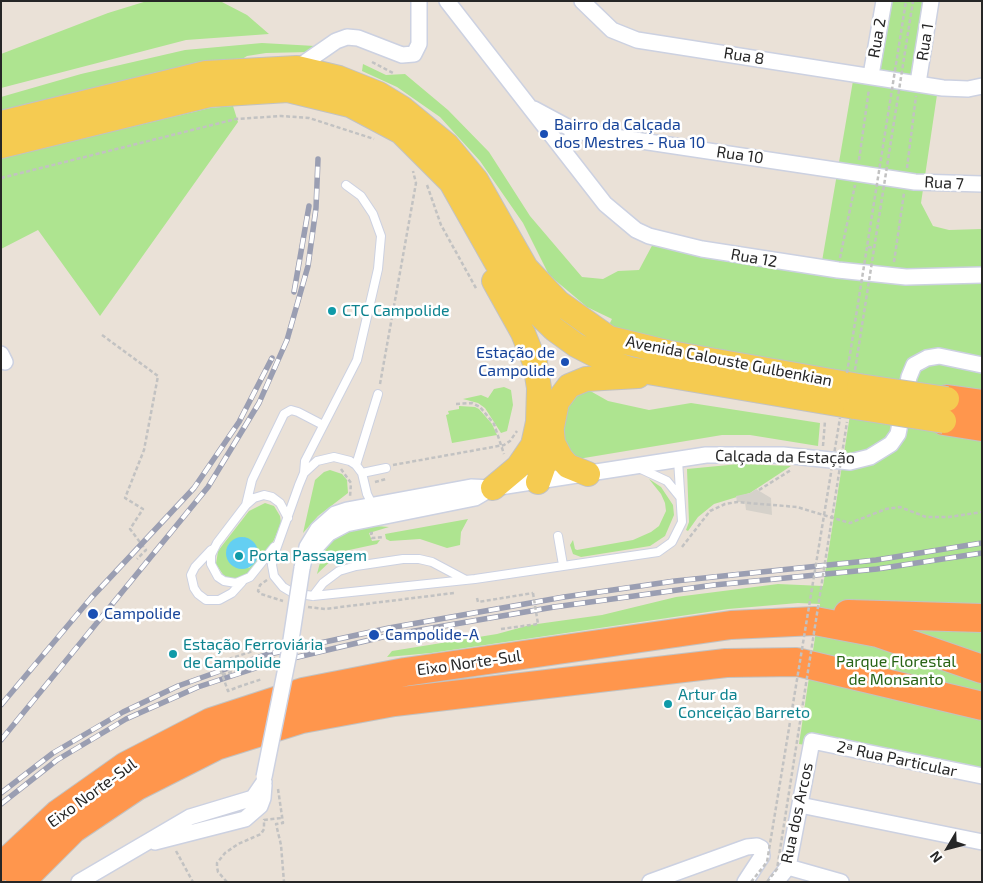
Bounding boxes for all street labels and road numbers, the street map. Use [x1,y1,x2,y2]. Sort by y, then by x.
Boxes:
street label: Rua 2 [864,16,890,60]
street label: Rua 1 [913,22,937,62]
street label: Rua 8 [722,43,766,69]
street label: Rua 10 [715,142,765,168]
street label: Rua 7 [924,172,964,194]
street label: Rua 12 [729,244,779,272]
street label: Avenida Calouste Gulbenkian [624,332,834,390]
street label: Calçada da Estação [715,446,855,468]
street label: Eixo Norte-Sul [416,646,522,680]
street label: 2ª Rua Particular [835,737,959,781]
street label: Eixo Norte-Sul [44,754,140,832]
street label: Rua dos Arcos [777,761,817,865]

